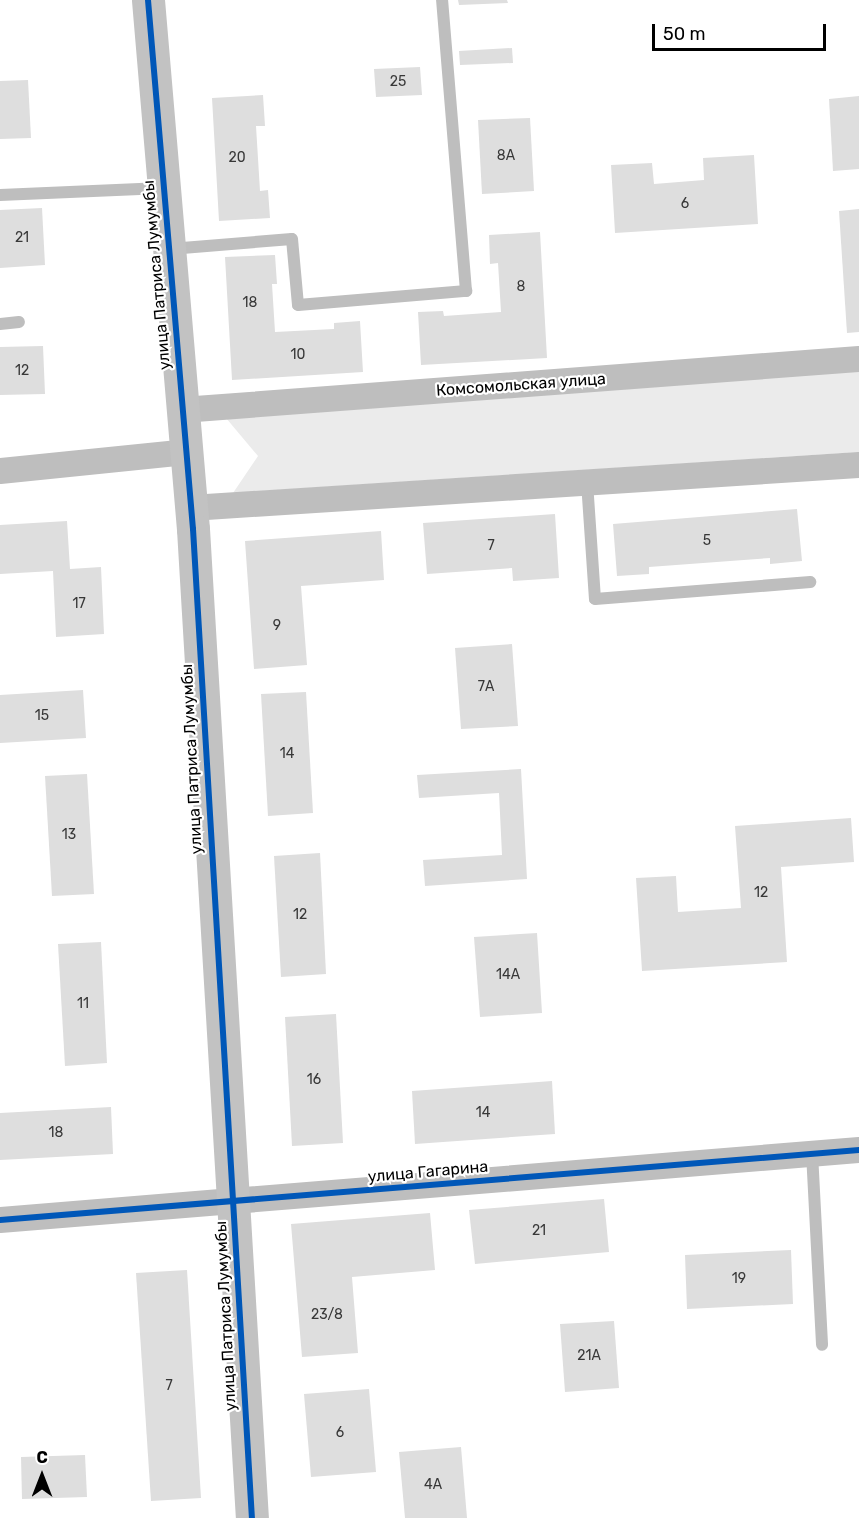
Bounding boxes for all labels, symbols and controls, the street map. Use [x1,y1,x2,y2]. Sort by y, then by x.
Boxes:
scale bar [655,12,829,50]
text: 50 m [663,23,706,45]
house number: 25 [390,74,406,90]
house number: 8А [497,148,515,164]
house number: 20 [228,150,246,166]
street label: улица Патриса Лумумбы [139,179,175,371]
house number: 6 [681,196,689,212]
house number: 21 [15,230,29,246]
house number: 8 [517,279,525,295]
house number: 18 [243,295,257,311]
house number: 10 [291,347,305,363]
house number: 12 [15,363,29,379]
street label: Комсомольская улица [436,369,606,401]
house number: 5 [703,533,711,549]
house number: 7 [487,538,495,554]
house number: 17 [72,596,86,612]
house number: 9 [273,618,281,634]
street label: улица Патриса Лумумбы [177,663,207,855]
house number: 7А [478,679,494,695]
house number: 15 [35,708,49,724]
house number: 14 [280,746,294,762]
house number: 13 [62,827,76,843]
house number: 12 [754,885,768,901]
house number: 12 [293,907,307,923]
house number: 14А [496,967,520,983]
house number: 11 [77,996,89,1012]
house number: 16 [307,1072,321,1088]
house number: 14 [476,1105,490,1121]
house number: 18 [49,1125,63,1141]
street label: улица Гагарина [367,1157,489,1187]
street label: улица Патриса Лумумбы [211,1220,241,1412]
house number: 21 [532,1223,546,1239]
house number: 19 [732,1271,746,1287]
house number: 23/8 [311,1307,343,1323]
house number: 21А [577,1348,601,1364]
house number: 7 [165,1378,173,1394]
house number: 6 [336,1425,344,1441]
north arrow [12,1446,72,1506]
text: С [36,1448,48,1467]
house number: 4А [424,1477,442,1493]

